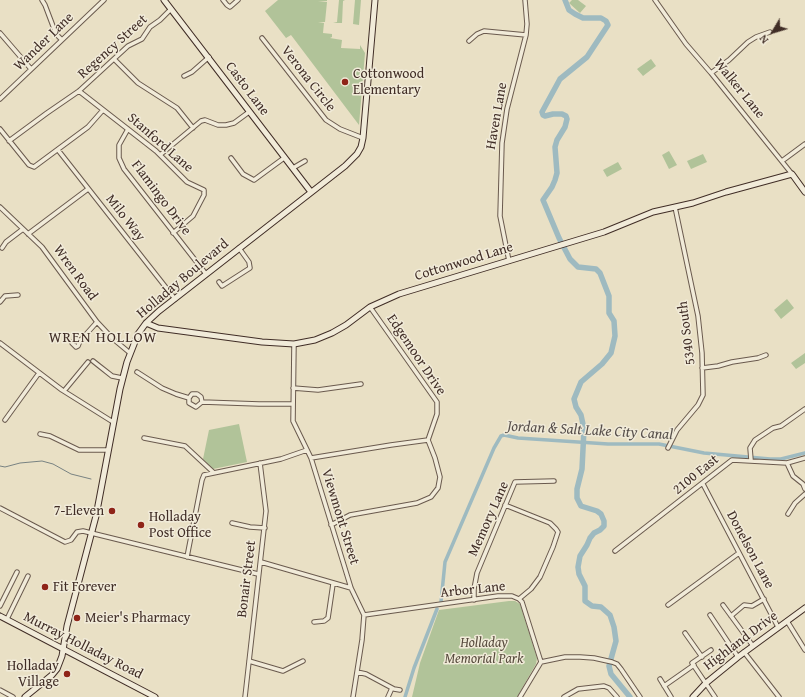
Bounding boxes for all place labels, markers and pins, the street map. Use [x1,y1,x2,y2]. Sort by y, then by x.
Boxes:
place label: Cottonwood Elementary [353,66,424,98]
marker: Cottonwood Elementary [340,77,350,87]
place label: 7-Eleven [54,503,104,519]
marker: 7-Eleven [107,506,117,516]
place label: Holladay Post Office [149,509,211,542]
marker: Holladay Post Office [136,520,146,530]
place label: Fit Forever [53,579,116,595]
marker: Fit Forever [40,582,50,592]
place label: Meier's Pharmacy [85,610,191,626]
marker: Meier's Pharmacy [72,613,82,623]
place label: Holladay Village [7,658,59,690]
marker: Holladay Village [62,669,72,679]

